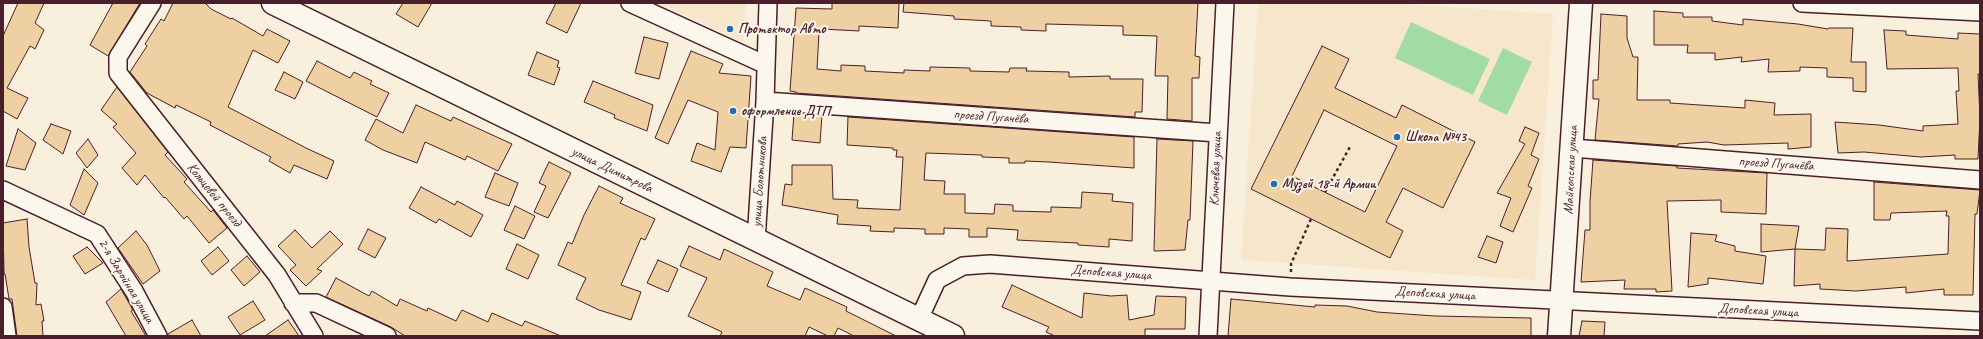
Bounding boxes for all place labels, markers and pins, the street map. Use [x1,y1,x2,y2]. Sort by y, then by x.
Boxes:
place label: Протектор Авто [738,21,826,37]
marker: Протектор Авто [725,24,735,34]
place label: оформление ДТП [741,103,830,119]
marker: оформление ДТП [728,106,738,116]
place label: Школа №43 [1405,129,1466,145]
marker: Школа №43 [1392,132,1402,142]
place label: Музей 18-й Армии [1282,176,1376,192]
marker: Музей 18-й Армии [1269,179,1279,189]

